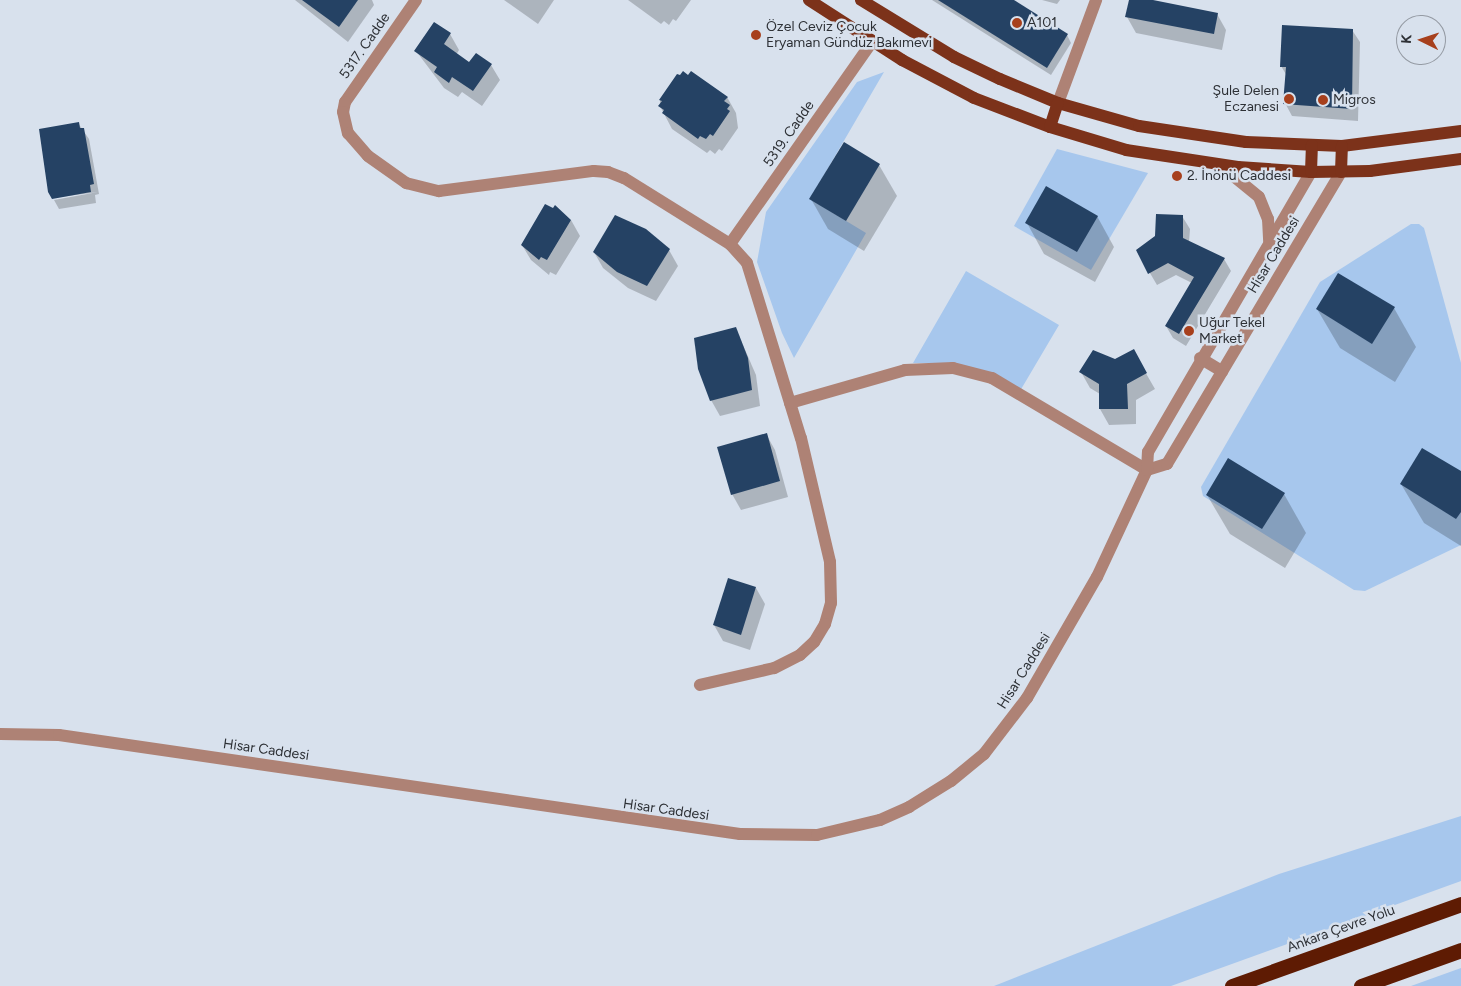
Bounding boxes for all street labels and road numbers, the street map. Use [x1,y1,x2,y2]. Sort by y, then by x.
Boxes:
street label: 5317. Cadde [336,10,394,82]
street label: 5319. Cadde [760,98,818,170]
street label: Hisar Caddesi [1244,214,1304,296]
street label: Hisar Caddesi [994,630,1054,712]
street label: Hisar Caddesi [222,736,310,764]
street label: Hisar Caddesi [622,796,710,824]
street label: Ankara Çevre Yolu [1285,902,1397,956]

